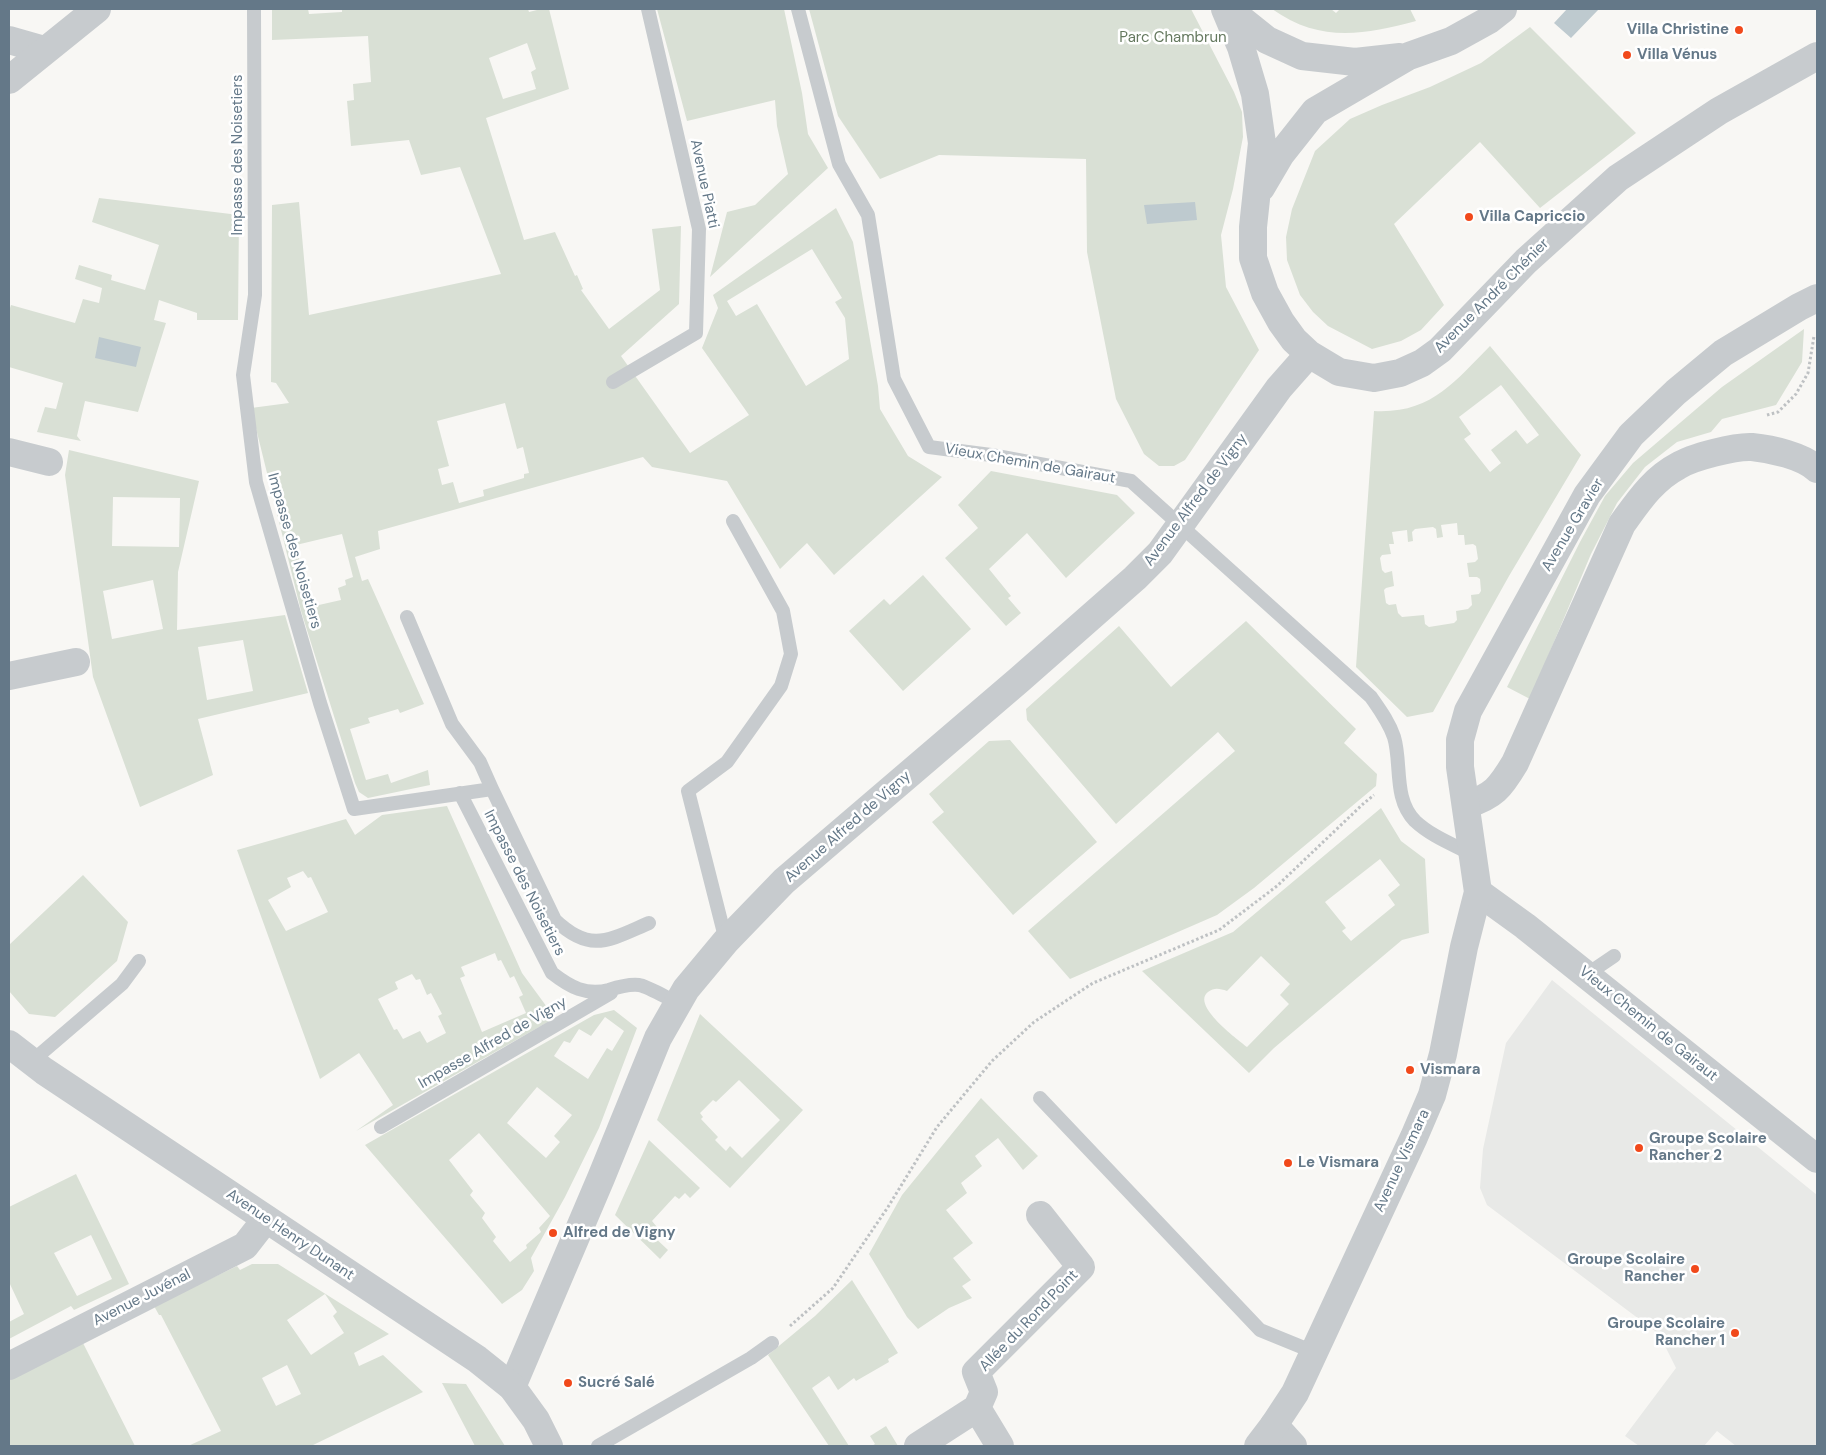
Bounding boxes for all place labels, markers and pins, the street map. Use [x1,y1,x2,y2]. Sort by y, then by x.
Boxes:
place label: Villa Christine [1627,21,1729,39]
marker: Villa Christine [1733,24,1745,36]
place label: Villa Vénus [1637,46,1717,64]
marker: Villa Vénus [1621,49,1633,61]
place label: Villa Capriccio [1479,208,1585,226]
marker: Villa Capriccio [1463,211,1475,223]
place label: Vismara [1420,1061,1481,1079]
marker: Vismara [1404,1064,1416,1076]
place label: Groupe Scolaire Rancher 2 [1649,1130,1767,1165]
marker: Groupe Scolaire Rancher 2 [1633,1142,1645,1154]
place label: Le Vismara [1298,1154,1379,1172]
marker: Le Vismara [1282,1157,1294,1169]
place label: Alfred de Vigny [563,1224,676,1242]
marker: Alfred de Vigny [547,1227,559,1239]
place label: Groupe Scolaire Rancher [1567,1251,1685,1286]
marker: Groupe Scolaire Rancher [1689,1263,1701,1275]
place label: Groupe Scolaire Rancher 1 [1607,1315,1725,1350]
marker: Groupe Scolaire Rancher 1 [1729,1327,1741,1339]
place label: Sucré Salé [578,1374,655,1392]
marker: Sucré Salé [562,1377,574,1389]

